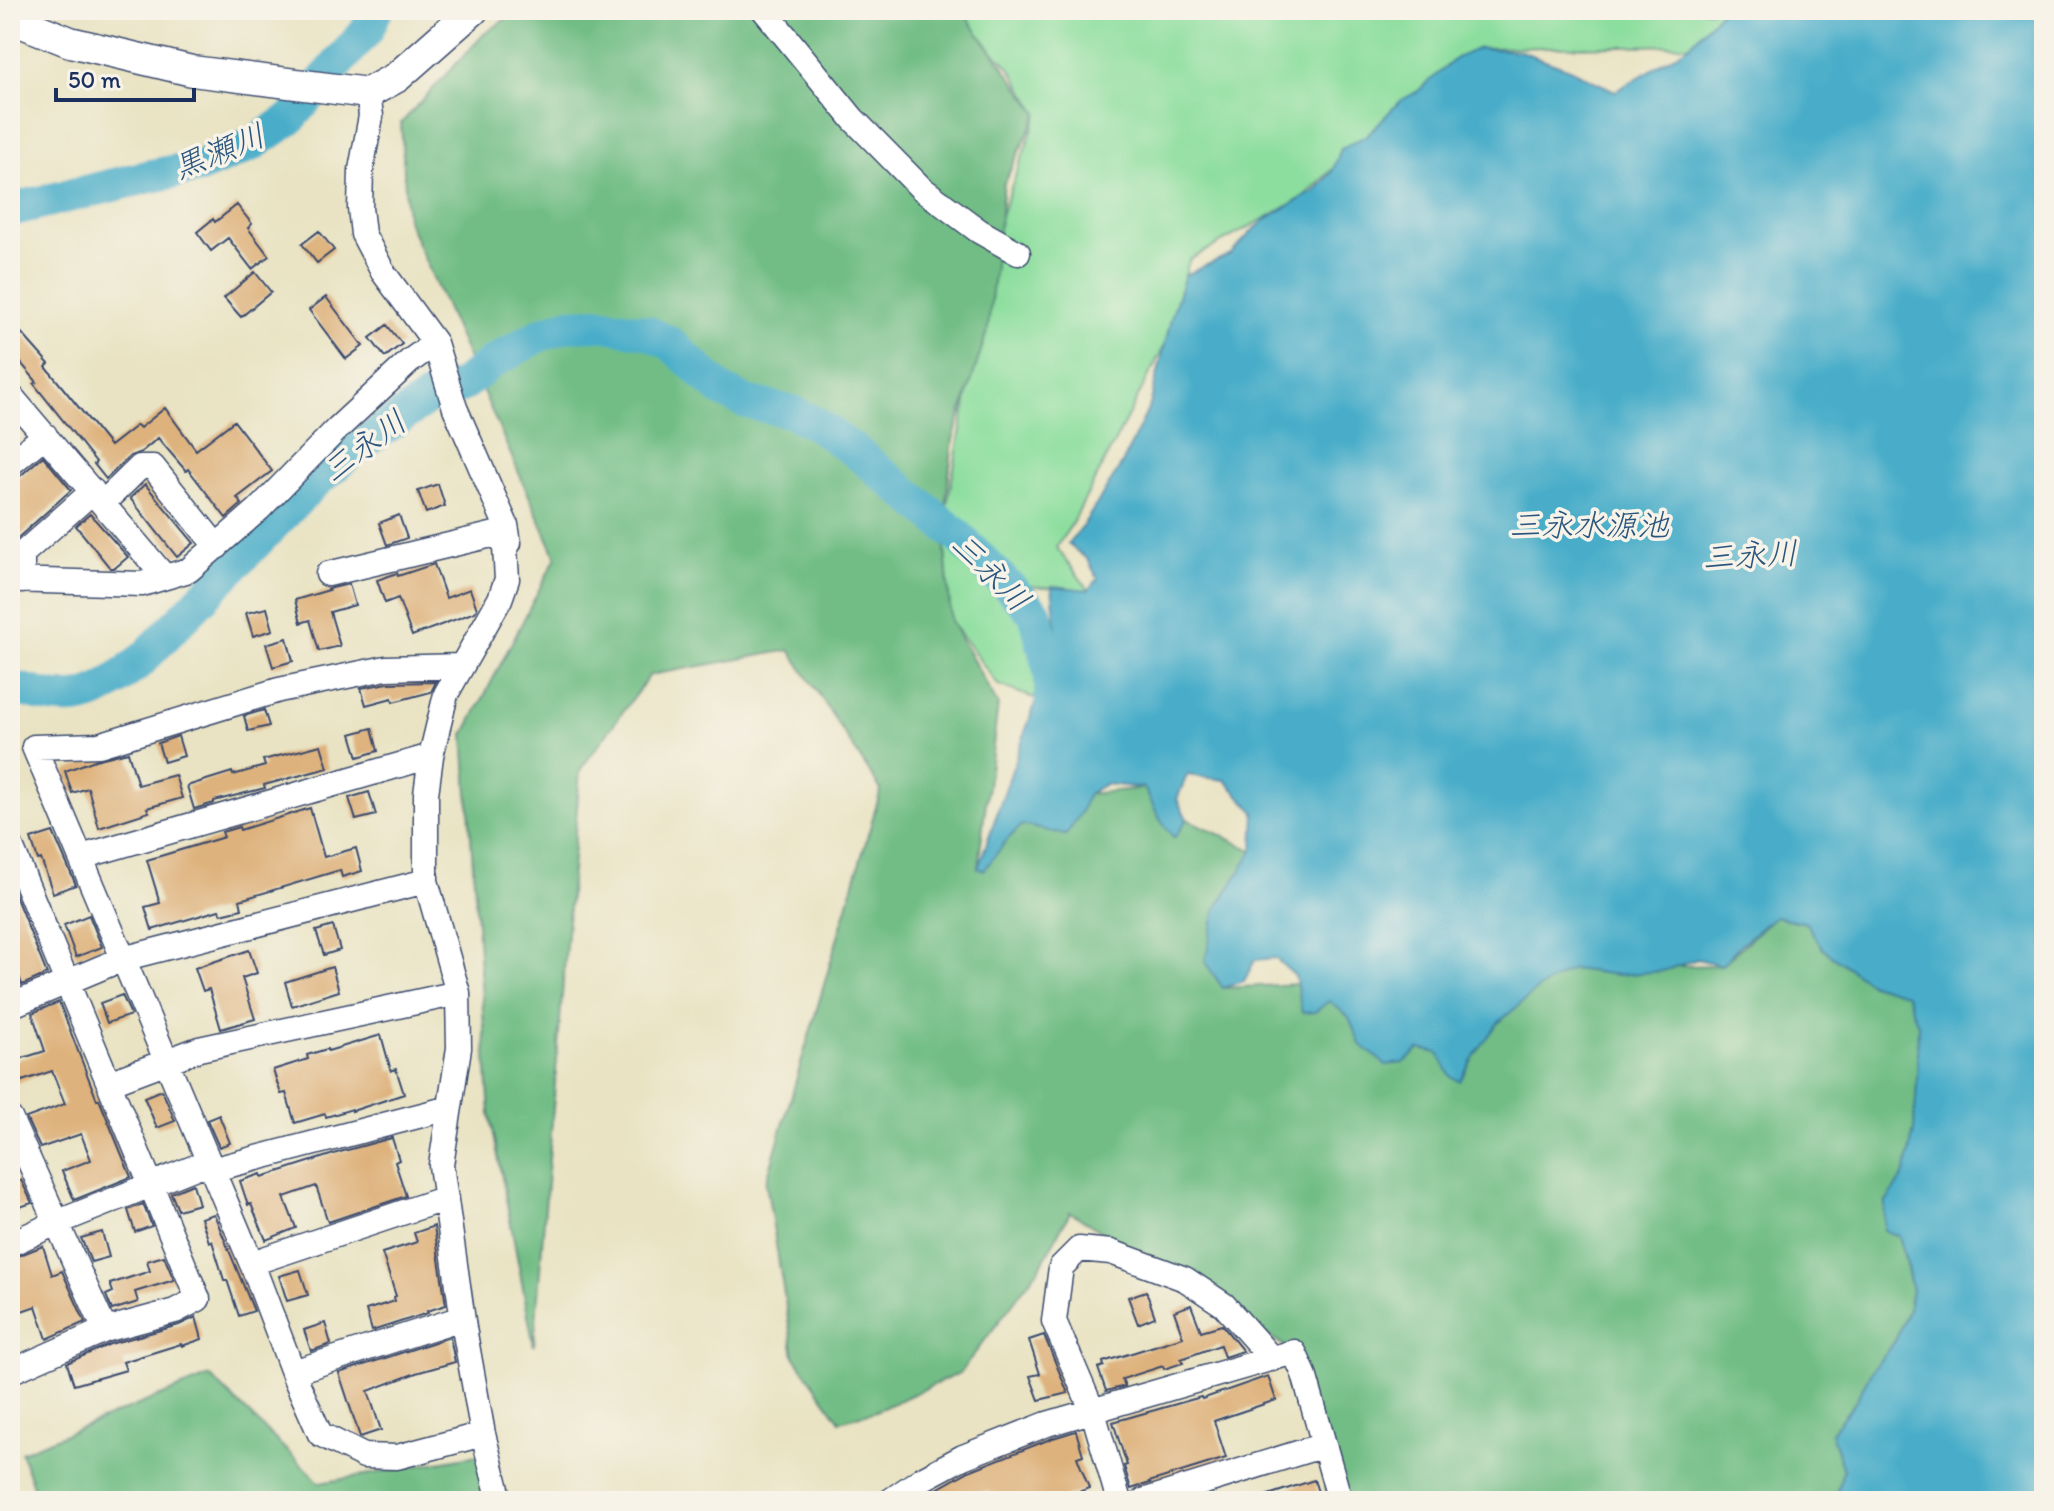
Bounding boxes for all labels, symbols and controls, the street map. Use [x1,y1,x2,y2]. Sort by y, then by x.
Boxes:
scale bar [56,52,194,102]
text: 50 m [68,65,121,94]
water label: 黒瀬川 [167,115,271,187]
water label: 三永川 [314,402,414,490]
water label: 三永水源池 [1509,506,1670,544]
water label: 三永川 [944,525,1038,619]
water label: 三永川 [1701,534,1799,576]

